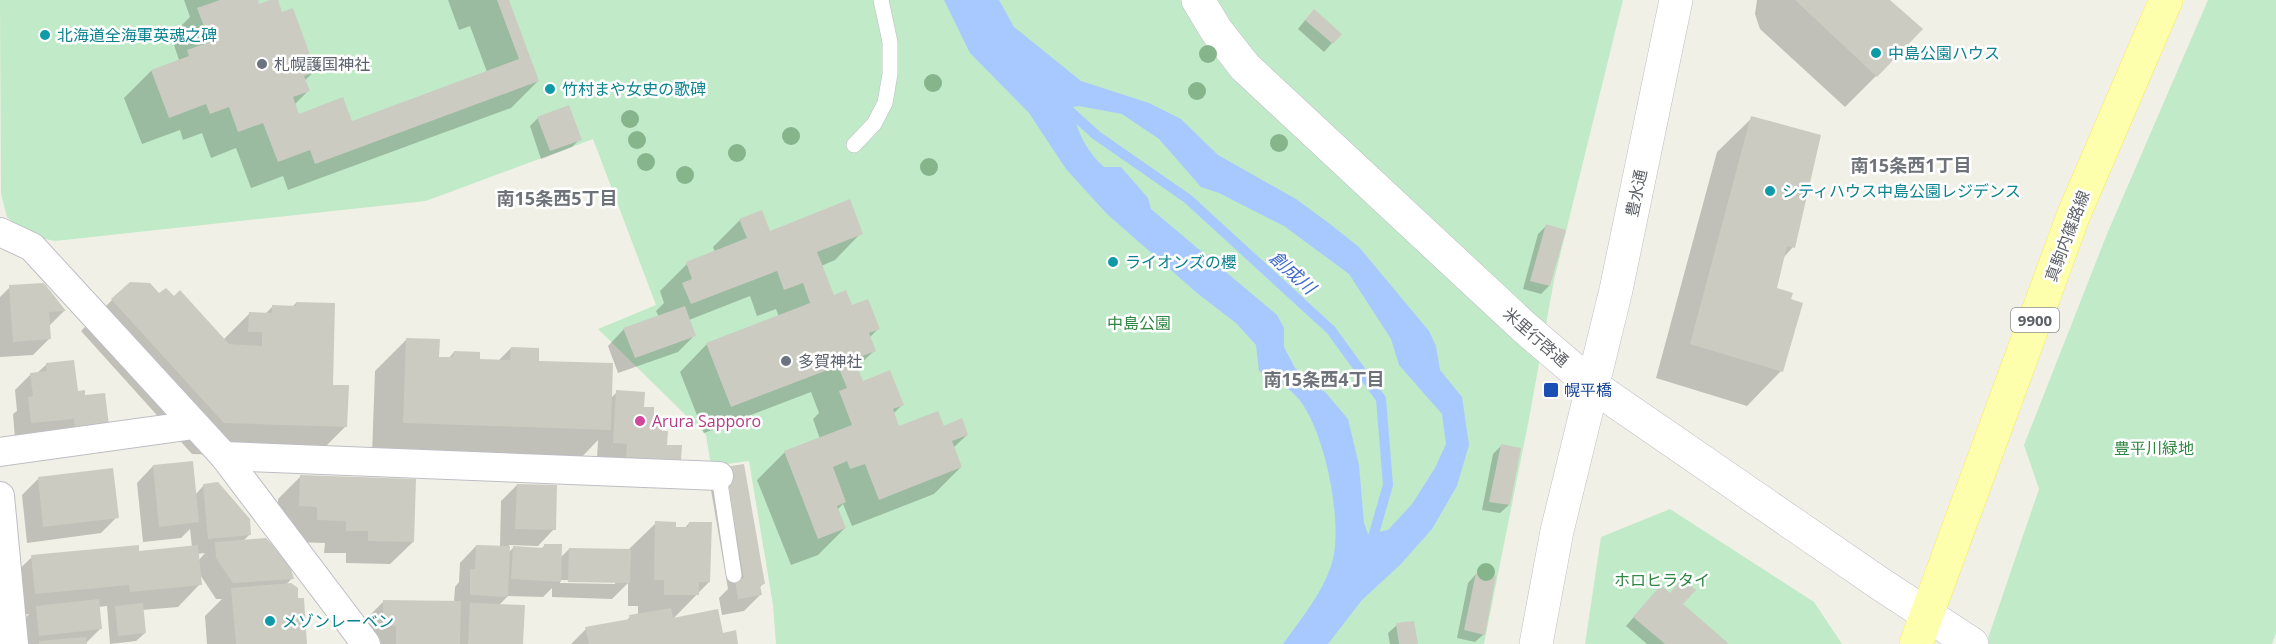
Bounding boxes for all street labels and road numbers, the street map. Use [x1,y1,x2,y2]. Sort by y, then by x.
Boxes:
street label: 豊水通 [1620,167,1652,219]
street label: 真駒内篠路線 [2040,187,2094,285]
street label: 米里行啓通 [1499,302,1573,372]
road number: 9900 [2011,308,2059,332]

